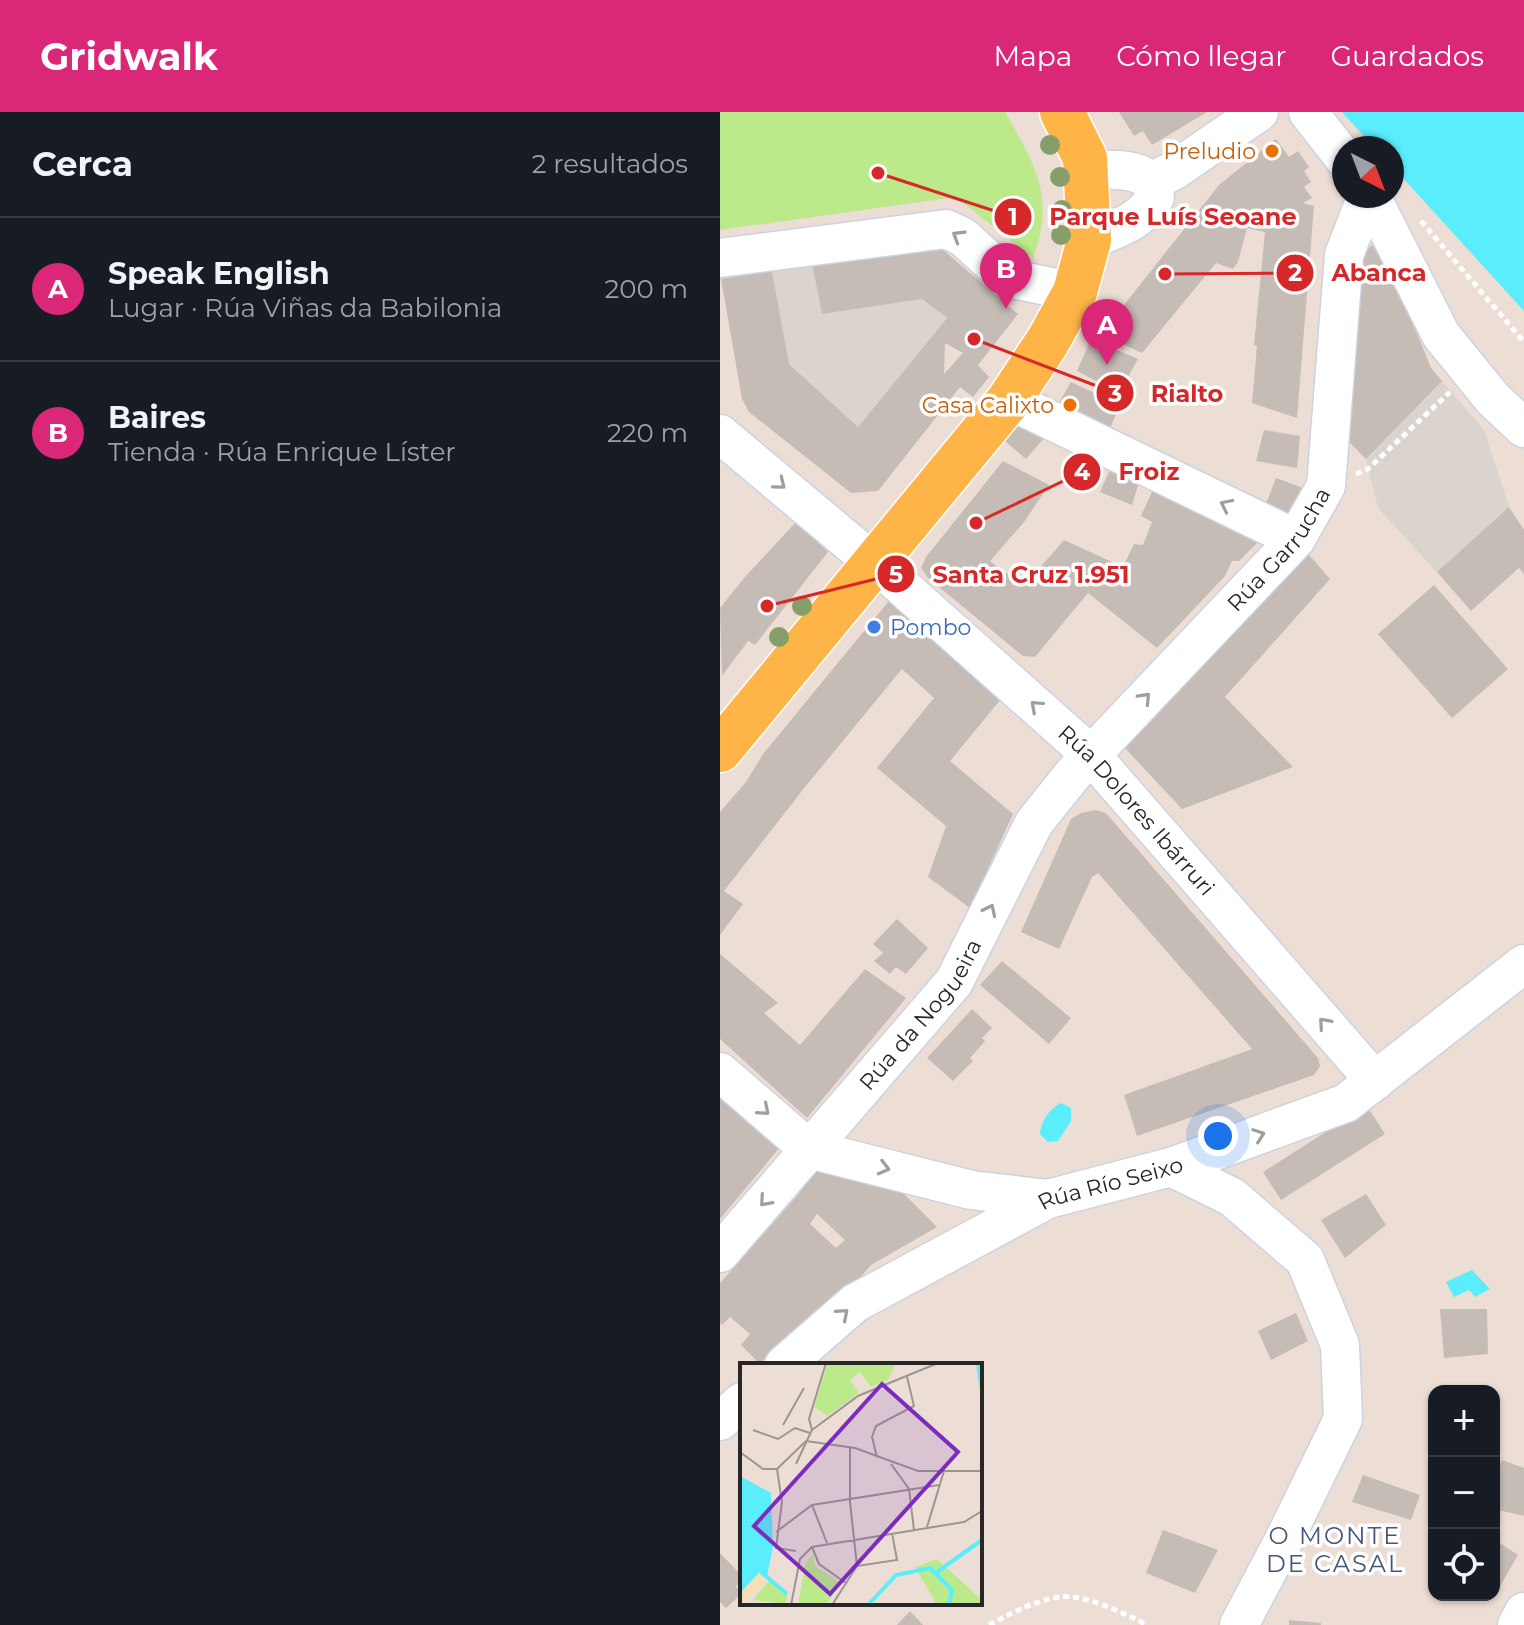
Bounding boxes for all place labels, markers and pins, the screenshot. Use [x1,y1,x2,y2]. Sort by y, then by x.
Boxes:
place label: Preludio [1164,138,1256,165]
marker: Preludio [1263,142,1281,160]
callout: Parque Luís Seoane [993,193,1313,241]
pin: B [980,243,1032,309]
callout: Abanca [1275,249,1442,297]
pin: A [1081,299,1133,365]
callout: Rialto [1095,369,1240,417]
place label: Casa Calixto [922,392,1054,419]
marker: Casa Calixto [1061,396,1079,414]
callout: Froiz [1062,448,1196,496]
callout: Santa Cruz 1.951 [876,550,1145,598]
place label: Pombo [890,614,971,641]
marker: Pombo [865,618,883,636]

